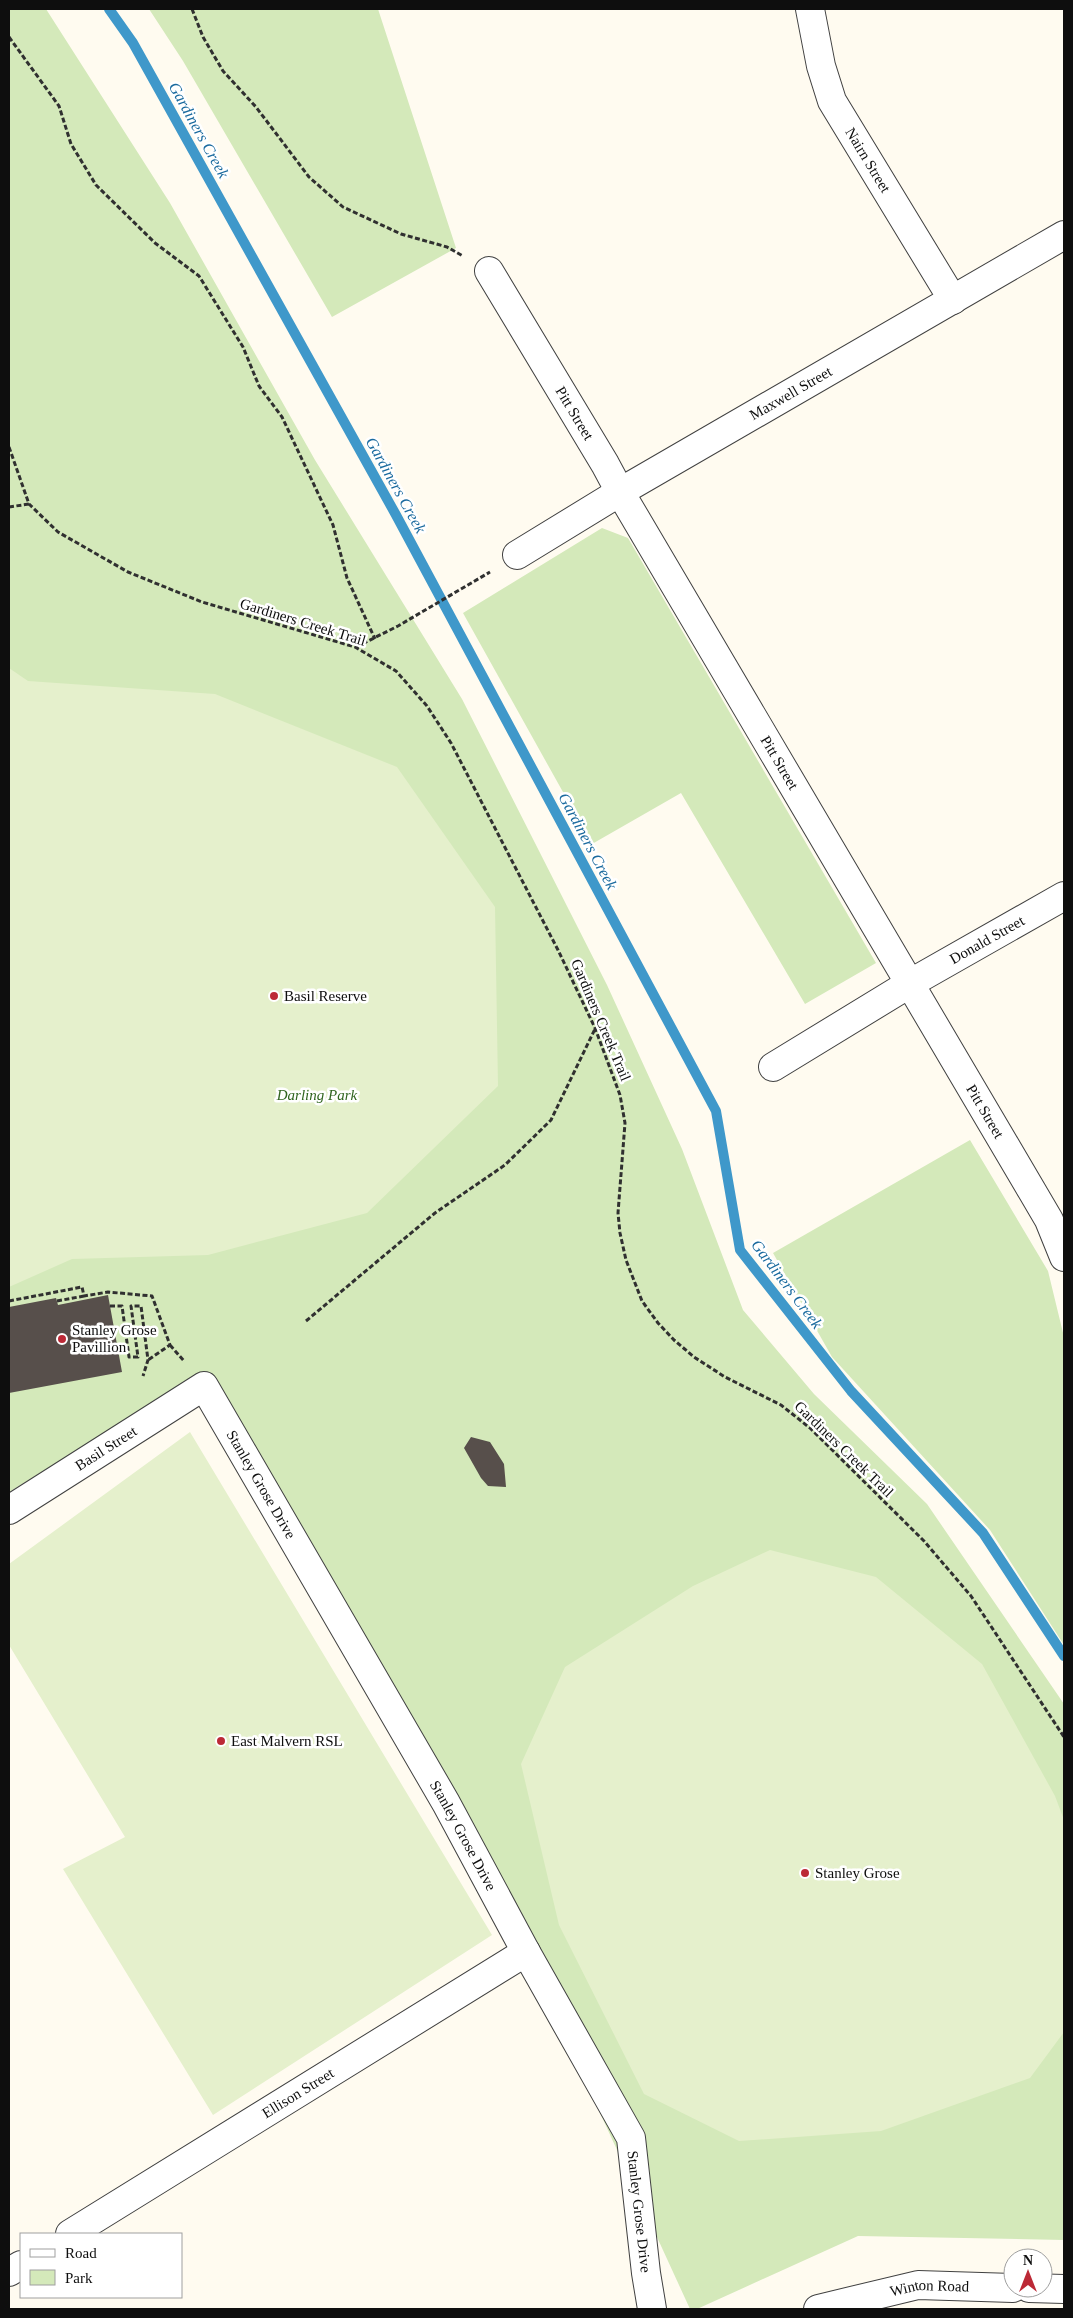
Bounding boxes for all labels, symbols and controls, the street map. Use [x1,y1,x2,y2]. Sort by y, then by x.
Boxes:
water label: Gardiners Creek [166,79,233,182]
street label: Nairn Street [842,125,894,196]
street label: Maxwell Street [747,363,835,423]
street label: Pitt Street [552,384,597,444]
water label: Gardiners Creek [363,434,430,537]
street label: Gardiners Creek Trail [238,595,368,649]
street label: Pitt Street [757,733,802,793]
water label: Gardiners Creek [555,790,621,893]
street label: Donald Street [947,912,1028,967]
street label: Gardiners Creek Trail [568,957,634,1083]
place label: Basil Reserve [284,988,367,1004]
marker: Basil Reserve [268,990,280,1002]
street label: Pitt Street [963,1082,1008,1142]
park label: Darling Park [276,1087,358,1103]
water label: Gardiners Creek [748,1236,826,1332]
place label: Stanley Grose Pavillion [72,1322,157,1355]
marker: Stanley Grose Pavillion [56,1333,68,1345]
street label: Gardiners Creek Trail [791,1398,897,1500]
street label: Basil Street [72,1422,140,1474]
street label: Stanley Grose Drive [223,1427,299,1542]
place label: East Malvern RSL [231,1733,343,1749]
marker: East Malvern RSL [215,1735,227,1747]
street label: Stanley Grose Drive [427,1778,500,1893]
place label: Stanley Grose [815,1865,900,1881]
marker: Stanley Grose [799,1867,811,1879]
street label: Ellison Street [259,2064,337,2121]
street label: Stanley Grose Drive [624,2150,654,2274]
legend [20,2233,182,2298]
text: Road [65,2245,97,2261]
north arrow [1003,2248,1053,2298]
text: N [1023,2253,1033,2268]
text: Park [65,2270,93,2286]
street label: Winton Road [888,2277,970,2299]

